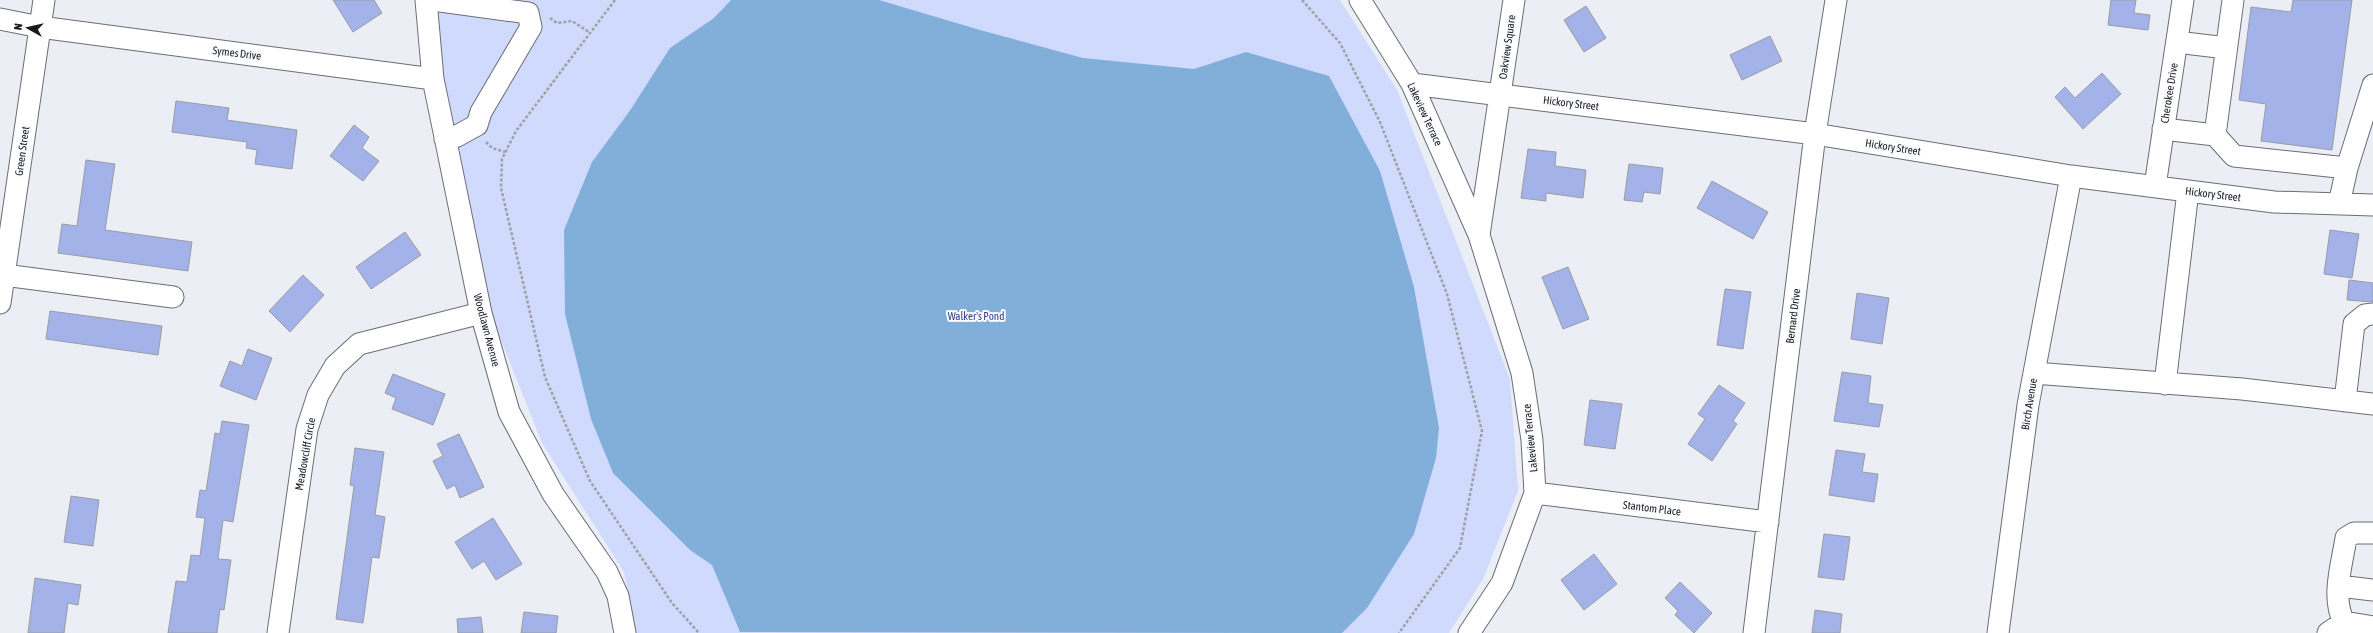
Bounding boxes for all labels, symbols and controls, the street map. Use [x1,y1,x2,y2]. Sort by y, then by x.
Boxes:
north arrow [8,8,48,48]
street label: Oakview Square [1497,14,1517,80]
text: N [12,23,24,31]
street label: Symes Drive [212,44,262,62]
street label: Cherokee Drive [2158,62,2180,124]
street label: Lakeview Terrace [1405,80,1445,148]
street label: Hickory Street [1542,94,1600,112]
street label: Green Street [13,125,31,177]
street label: Hickory Street [1864,137,1922,157]
street label: Hickory Street [2184,185,2242,203]
street label: Bernard Drive [1784,288,1802,344]
street label: Woodlawn Avenue [471,292,503,368]
park label: Walker's Pond [948,310,1004,322]
street label: Birch Avenue [2019,377,2039,431]
street label: Lakeview Terrace [1520,403,1540,473]
street label: Meadowcliff Circle [293,417,317,491]
street label: Stantom Place [1622,498,1682,518]

